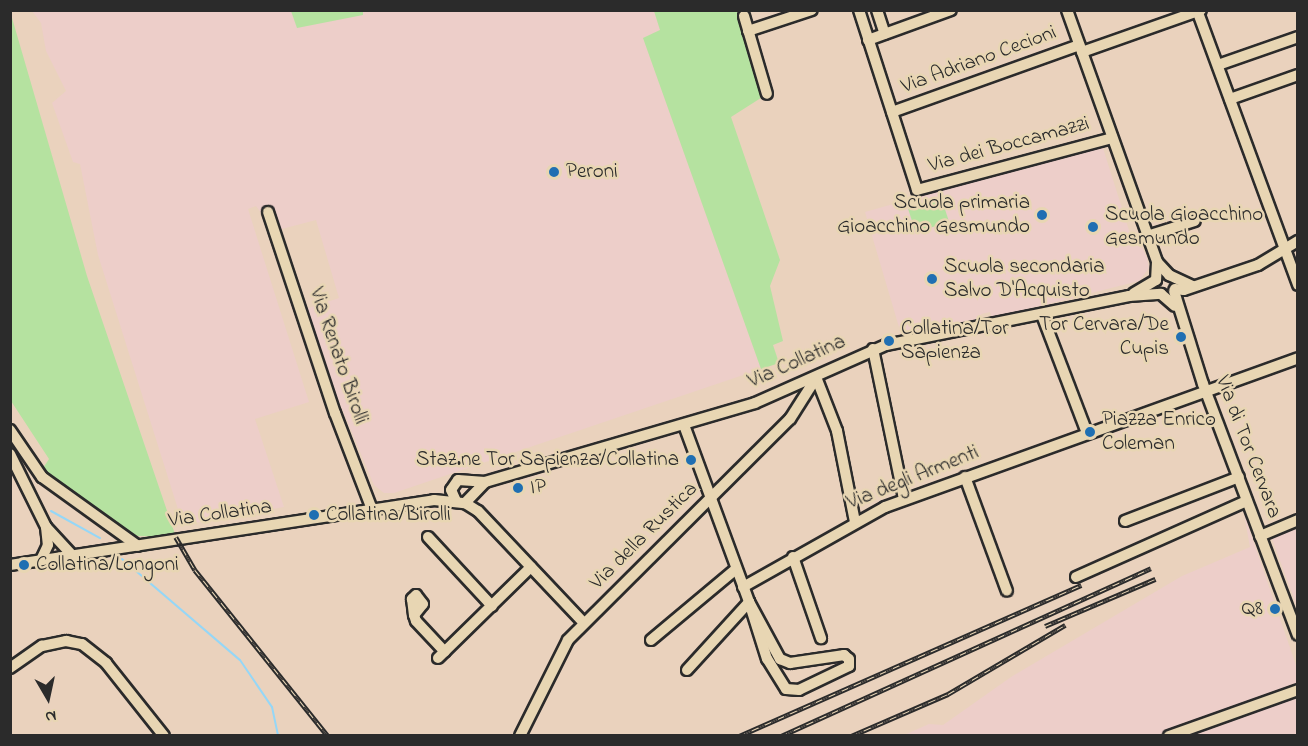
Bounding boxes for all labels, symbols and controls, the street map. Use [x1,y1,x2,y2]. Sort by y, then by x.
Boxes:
street label: Via Adriano Cecioni [898,20,1060,100]
street label: Via dei Boccamazzi [926,111,1092,179]
place label: Peroni [566,159,618,185]
marker: Peroni [547,165,561,179]
place label: Scuola primaria Gioacchino Gesmundo [837,190,1030,240]
place label: Scuola Gioacchino Gesmundo [1105,202,1263,252]
marker: Scuola primaria Gioacchino Gesmundo [1035,208,1049,222]
marker: Scuola Gioacchino Gesmundo [1086,220,1100,234]
place label: Scuola secondaria Salvo D'Acquisto [944,254,1105,304]
marker: Scuola secondaria Salvo D'Acquisto [925,272,939,286]
street label: Via Renato Birolli [303,284,373,428]
place label: Tor Cervara/De Cupis [1039,312,1169,362]
place label: Collatina/Tor Sapienza [901,316,1009,366]
street label: Via Collatina [744,329,850,395]
marker: Tor Cervara/De Cupis [1174,330,1188,344]
marker: Collatina/Tor Sapienza [882,334,896,348]
street label: Via di Tor Cervara [1209,372,1287,522]
place label: Piazza Enrico Coleman [1102,407,1216,457]
marker: Piazza Enrico Coleman [1083,425,1097,439]
street label: Via degli Armenti [843,440,983,516]
place label: Staz.ne Tor Sapienza/Collatina [416,447,679,473]
marker: Staz.ne Tor Sapienza/Collatina [684,453,698,467]
place label: IP [530,475,546,501]
street label: Via della Rustica [585,477,703,595]
marker: IP [511,481,525,495]
street label: Via Collatina [167,494,273,534]
place label: Collatina/Birolli [326,502,451,528]
marker: Collatina/Birolli [307,508,321,522]
place label: Collatina/Longoni [36,552,179,578]
marker: Collatina/Longoni [17,558,31,572]
place label: Q8 [1242,596,1263,622]
marker: Q8 [1268,602,1282,616]
north arrow [18,668,78,728]
text: N [44,703,58,728]

